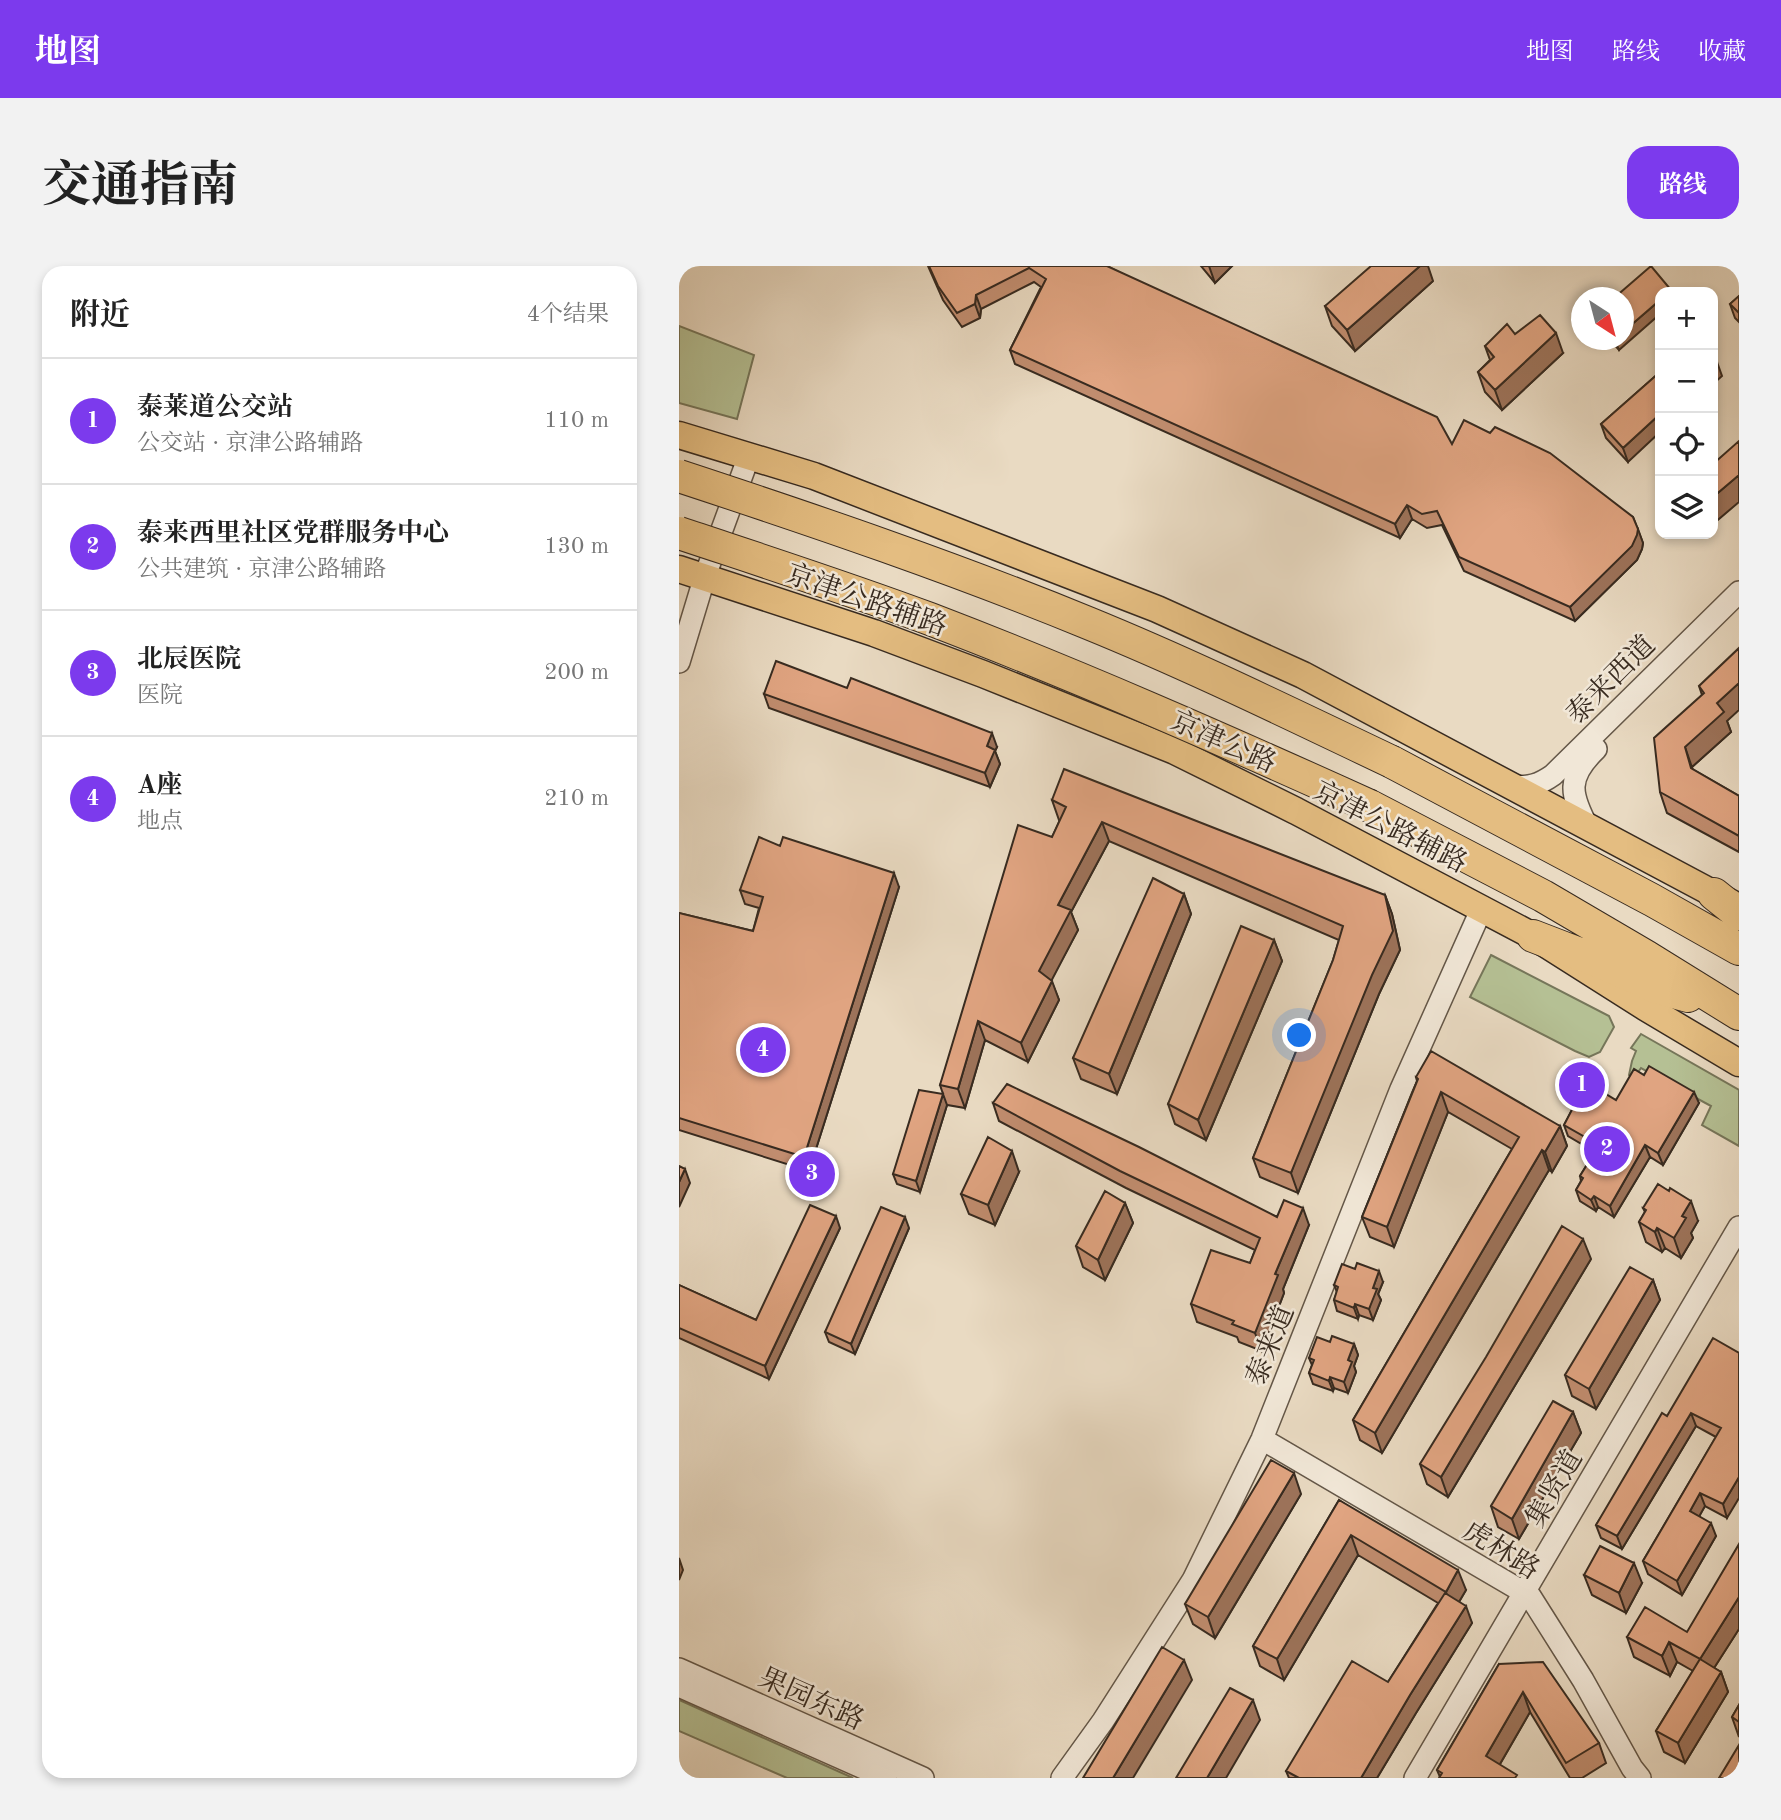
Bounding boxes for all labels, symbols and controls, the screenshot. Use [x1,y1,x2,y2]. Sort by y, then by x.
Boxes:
text: 地图 [35,37,101,70]
text: 地图 [1526,41,1574,65]
text: 路线 [1612,41,1660,65]
text: 收藏 [1698,41,1746,65]
button: 路线 [1627,146,1739,219]
text: 交通指南 [42,164,238,213]
north arrow [1571,287,1634,350]
map controls [1655,287,1718,539]
button: + [1655,287,1718,350]
text: 附近 [70,301,130,331]
text: 4个结果 [527,303,609,326]
button: − [1655,350,1718,413]
text: 泰莱道公交站 [137,395,293,421]
text: 1 [86,409,100,432]
text: 110 m [544,409,609,432]
button: locate [1655,413,1718,476]
text: 公交站 · 京津公路辅路 [137,432,363,455]
button: layers [1655,476,1718,539]
text: 泰来西里社区党群服务中心 [137,521,449,547]
text: 2 [86,535,100,558]
text: 130 m [544,535,609,558]
text: 公共建筑 · 京津公路辅路 [137,558,386,581]
street label: 京津公路辅路 [782,558,951,642]
street label: 泰来西道 [1560,629,1662,731]
text: 北辰医院 [137,647,241,673]
text: 3 [86,661,100,684]
text: 200 m [544,661,609,684]
text: 医院 [137,684,183,707]
street label: 京津公路 [1166,705,1281,779]
text: A座 [137,773,183,799]
street label: 京津公路辅路 [1308,775,1472,879]
text: 4 [86,787,100,810]
text: 210 m [544,787,609,810]
text: 地点 [137,810,183,833]
your location [1282,1018,1316,1052]
pin: 4 [740,1024,786,1076]
pin: 1 [1559,1059,1605,1111]
pin: 2 [1584,1123,1630,1175]
pin: 3 [789,1148,835,1200]
street label: 泰来道 [1240,1301,1300,1390]
street label: 集贤道 [1520,1445,1589,1533]
street label: 虎林路 [1457,1515,1545,1586]
street label: 果园东路 [754,1662,869,1736]

